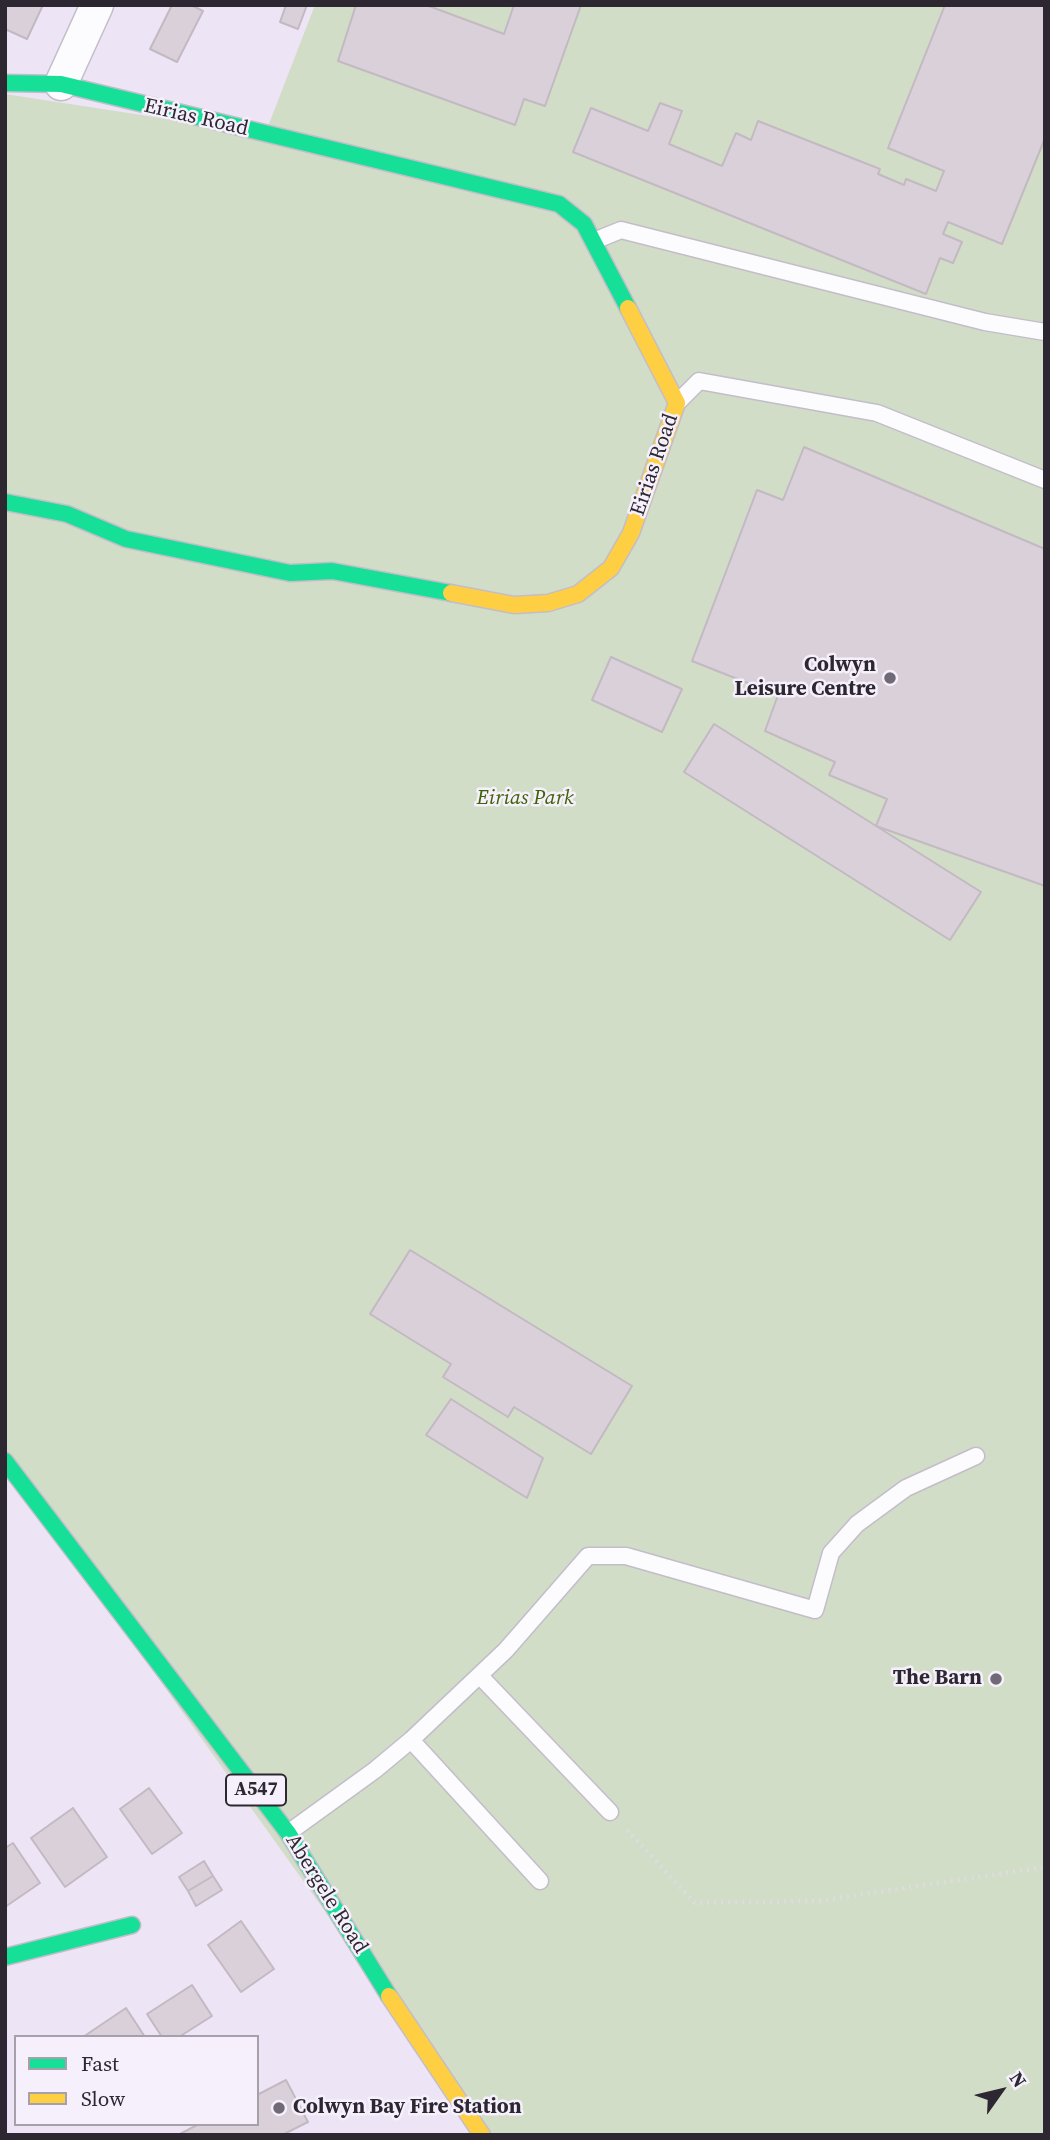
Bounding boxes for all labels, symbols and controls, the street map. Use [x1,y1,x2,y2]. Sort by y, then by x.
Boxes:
street label: Eirias Road [141,94,251,142]
street label: Eirias Road [626,411,684,519]
place label: Colwyn Leisure Centre [735,653,876,703]
marker: Colwyn Leisure Centre [882,670,898,686]
park label: Eirias Park [476,786,574,812]
place label: The Barn [893,1666,982,1692]
marker: The Barn [988,1671,1004,1687]
road number: A547 [226,1774,286,1806]
street label: Abergele Road [279,1830,373,1958]
legend [14,2035,259,2126]
text: Fast [81,2049,119,2078]
north arrow [966,2056,1036,2126]
text: N [1004,2066,1033,2092]
text: Slow [81,2084,125,2113]
place label: Colwyn Bay Fire Station [293,2095,522,2121]
marker: Colwyn Bay Fire Station [271,2100,287,2116]

